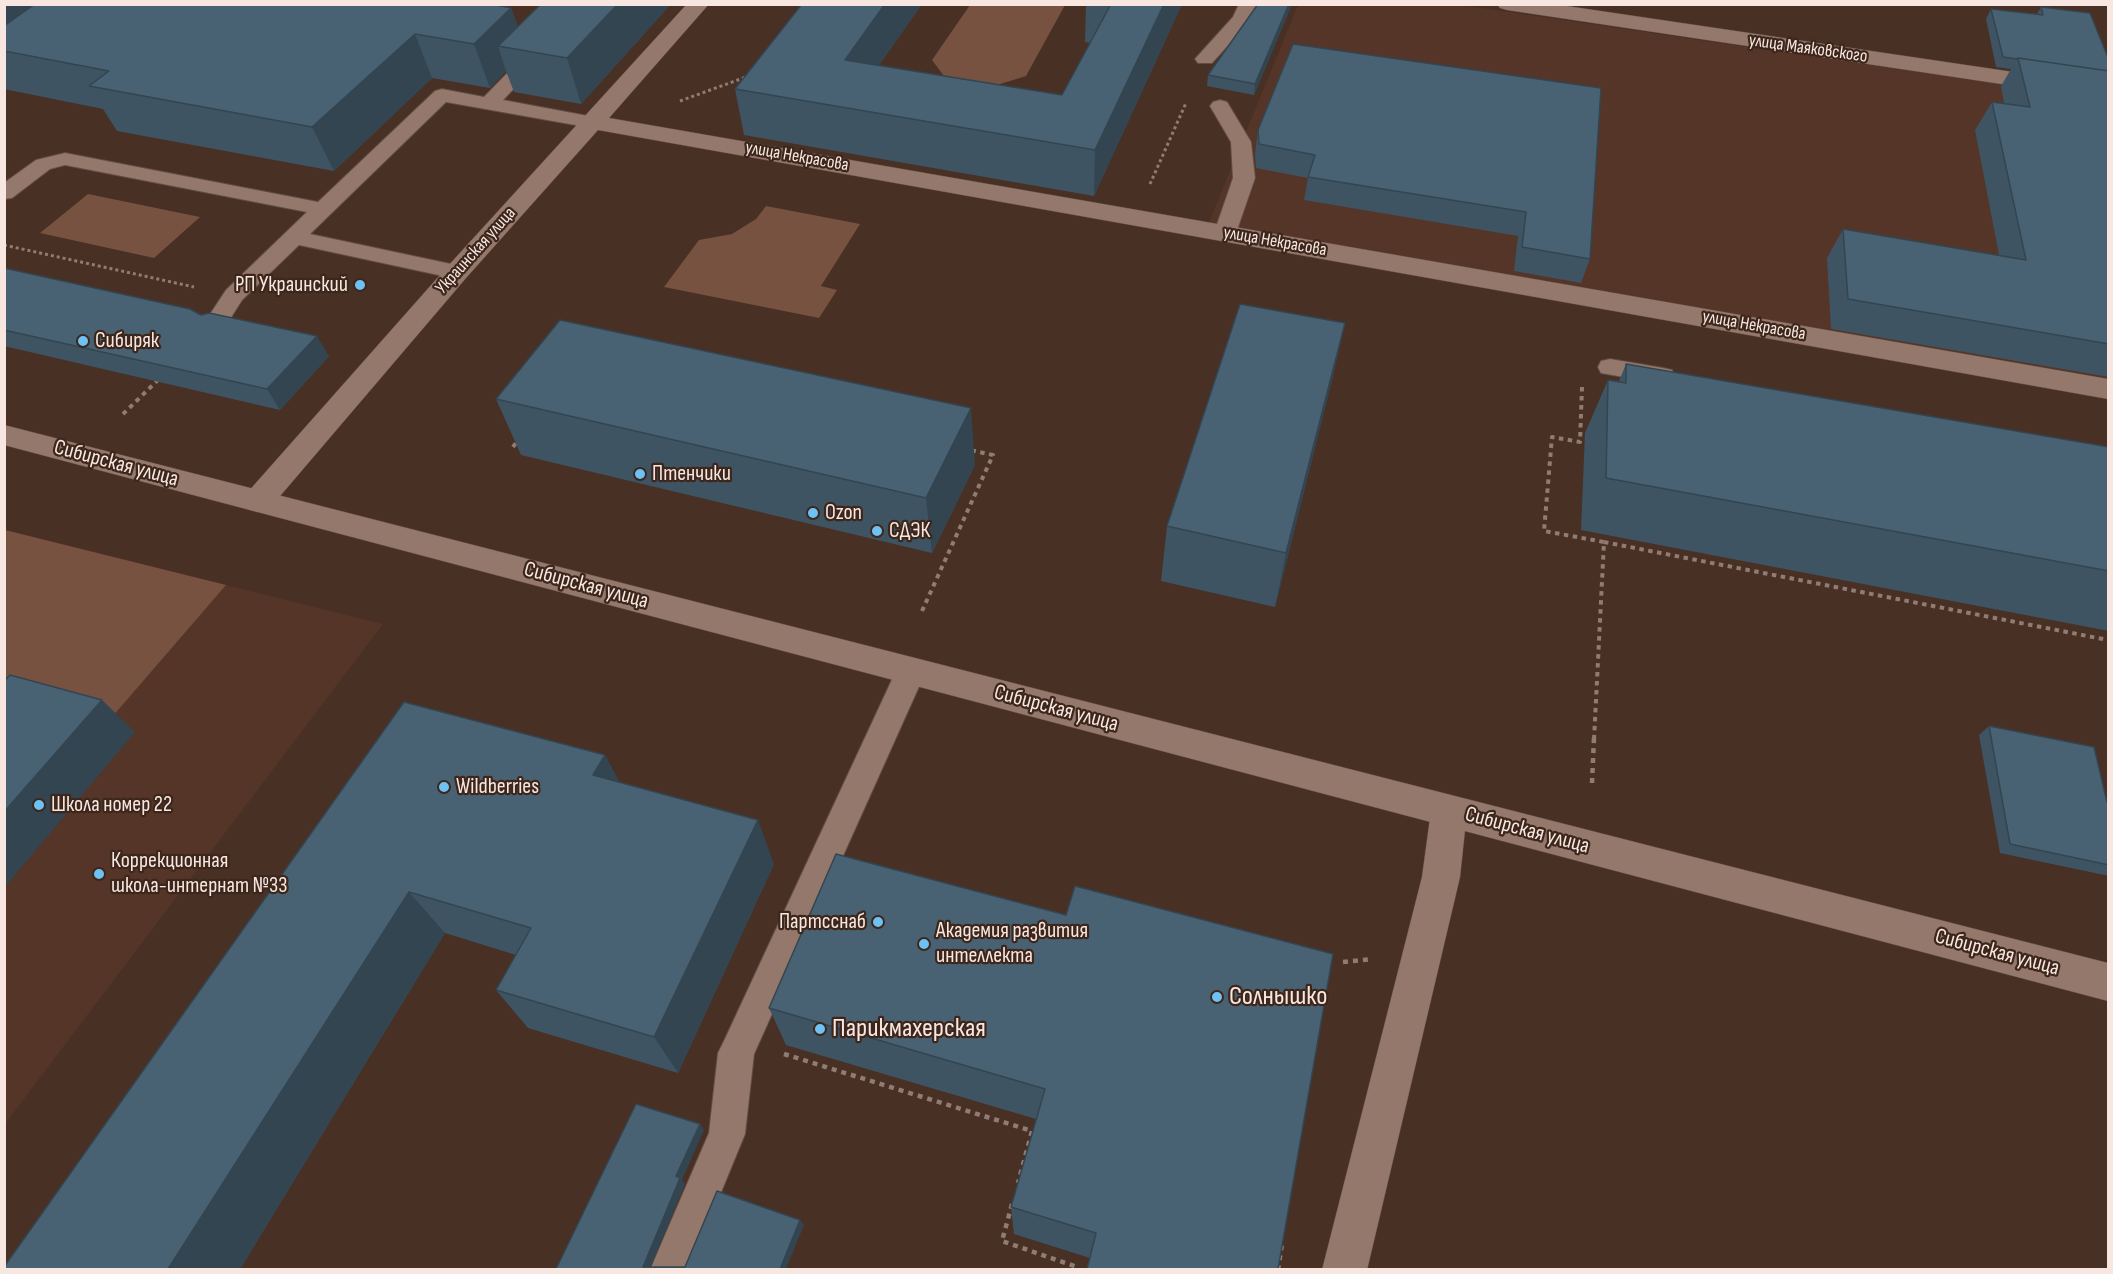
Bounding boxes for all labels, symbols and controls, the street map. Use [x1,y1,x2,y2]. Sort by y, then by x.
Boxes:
street label: улица Маяковского [1747,30,1869,68]
street label: улица Некрасова [744,137,850,177]
street label: Украинская улица [431,203,521,299]
street label: улица Некрасова [1222,222,1328,262]
place label: РП Украинский [235,272,348,298]
marker: РП Украинский [353,278,367,292]
street label: улица Некрасова [1701,306,1807,346]
place label: Сибиряк [95,328,159,354]
marker: Сибиряк [76,334,90,348]
street label: Сибирская улица [51,435,181,493]
place label: Птенчики [652,461,731,487]
marker: Птенчики [633,467,647,481]
place label: Ozon [825,500,862,526]
marker: Ozon [806,506,820,520]
place label: СДЭК [889,518,930,544]
marker: СДЭК [870,524,884,538]
street label: Сибирская улица [521,557,651,615]
street label: Сибирская улица [991,680,1121,738]
place label: Wildberries [456,774,539,800]
marker: Wildberries [437,780,451,794]
place label: Школа номер 22 [51,792,172,818]
marker: Школа номер 22 [32,798,46,812]
street label: Сибирская улица [1462,802,1592,860]
place label: Коррекционная школа-интернат №33 [111,848,288,900]
marker: Коррекционная школа-интернат №33 [92,867,106,881]
place label: Партсснаб [779,909,866,935]
marker: Партсснаб [871,915,885,929]
place label: Академия развития интеллекта [936,918,1088,969]
street label: Сибирская улица [1932,924,2062,982]
marker: Академия развития интеллекта [917,937,931,951]
place label: Солнышко [1229,981,1327,1013]
marker: Солнышко [1210,990,1224,1004]
place label: Парикмахерская [832,1013,986,1045]
marker: Парикмахерская [813,1022,827,1036]

